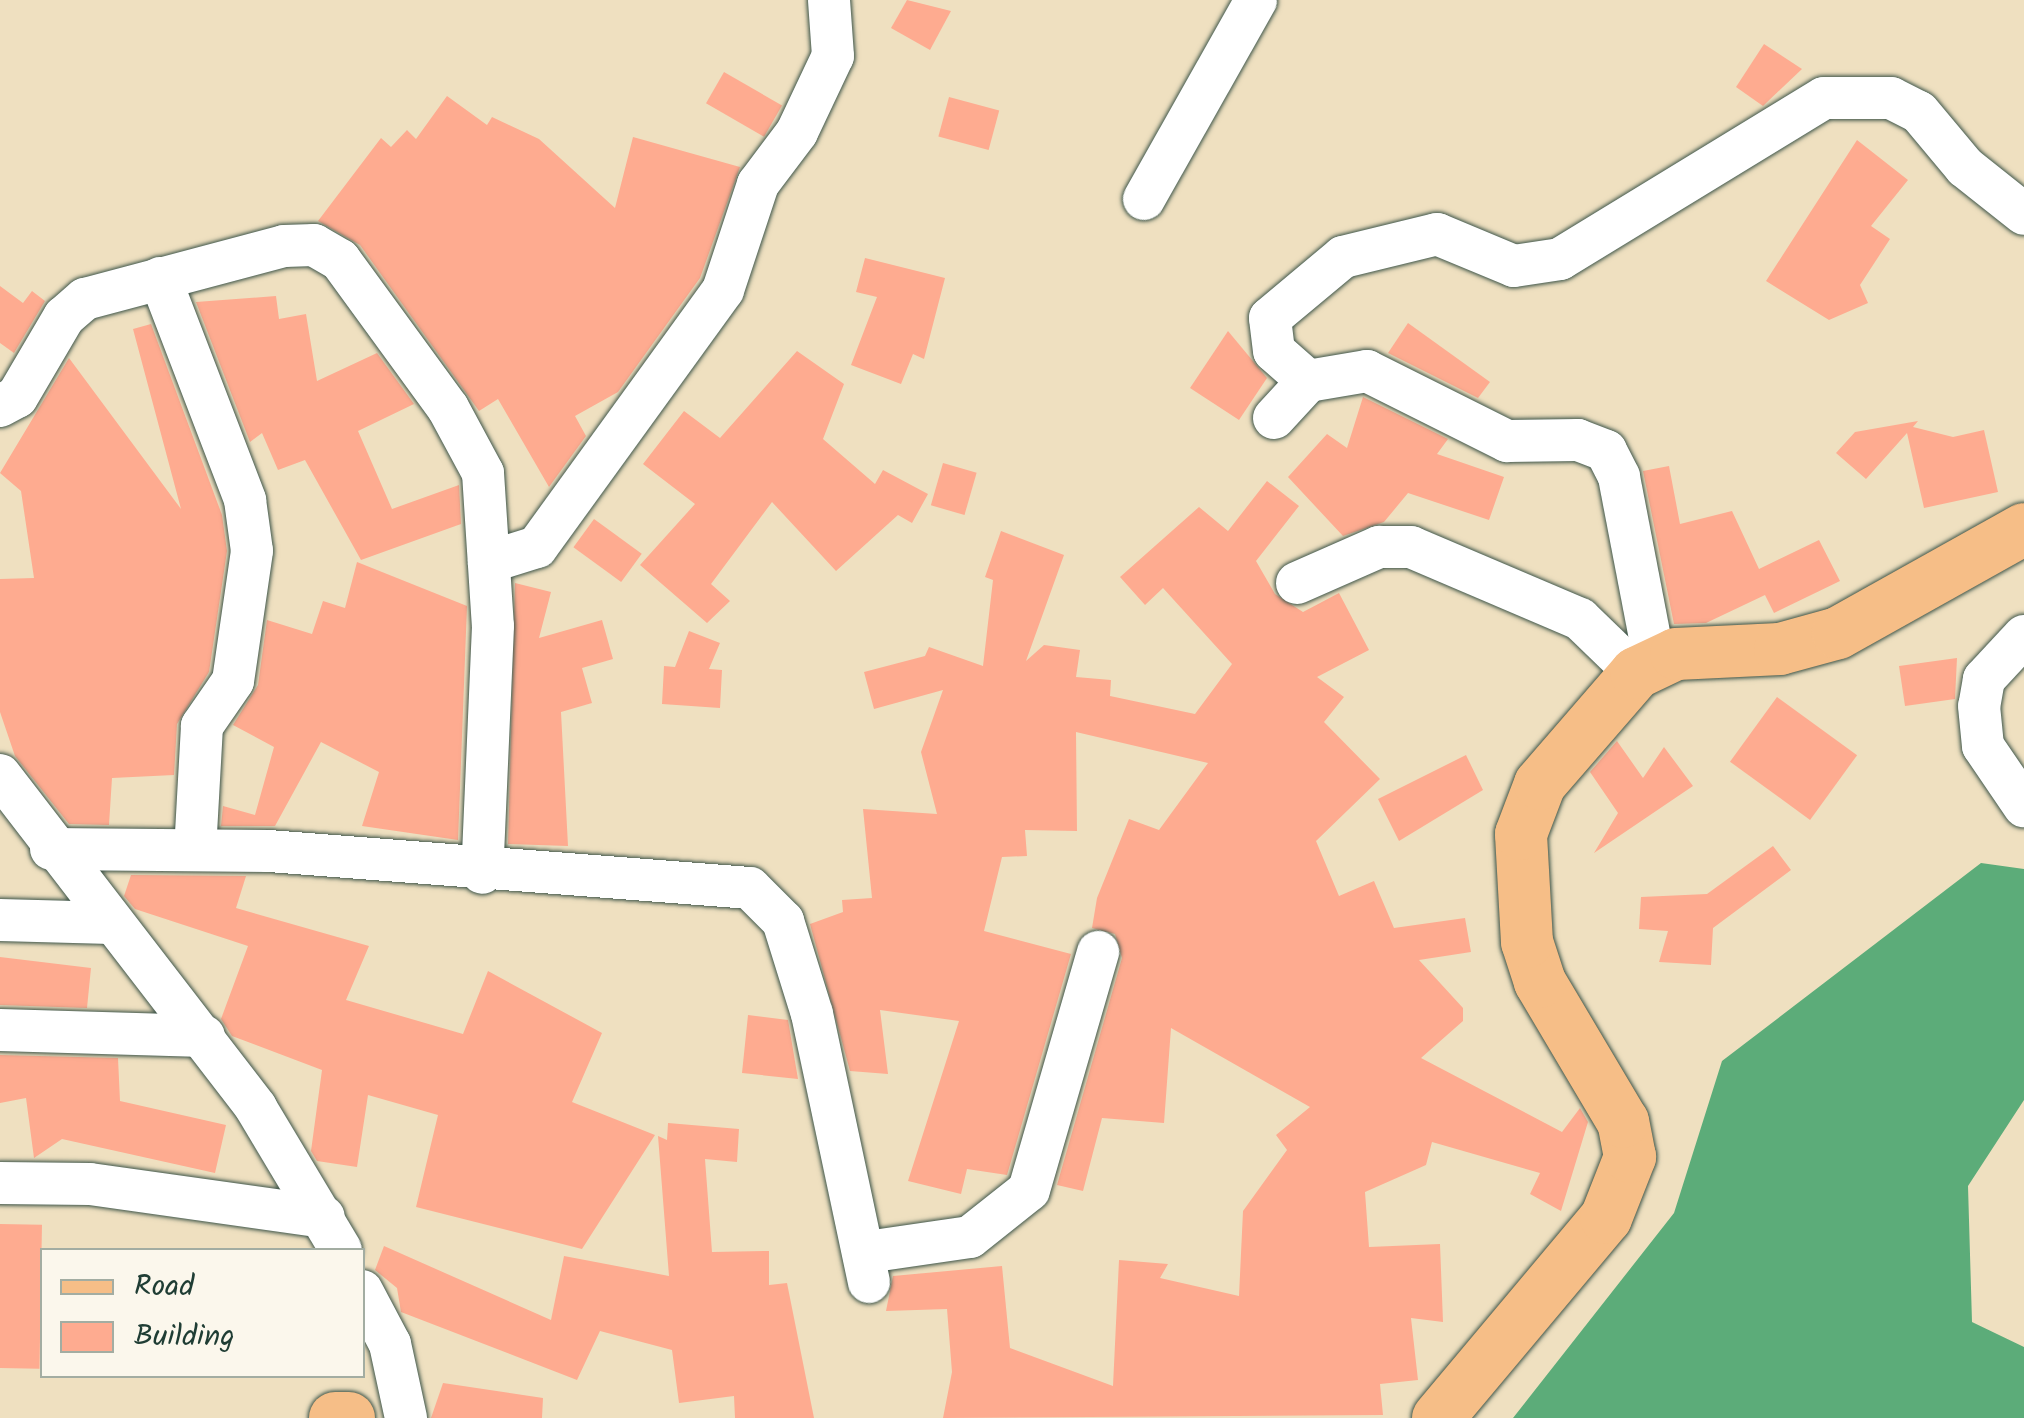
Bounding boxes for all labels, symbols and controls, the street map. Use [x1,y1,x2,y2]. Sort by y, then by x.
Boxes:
legend [40,1248,365,1378]
text: Road [134,1263,194,1311]
text: Building [134,1313,234,1361]

